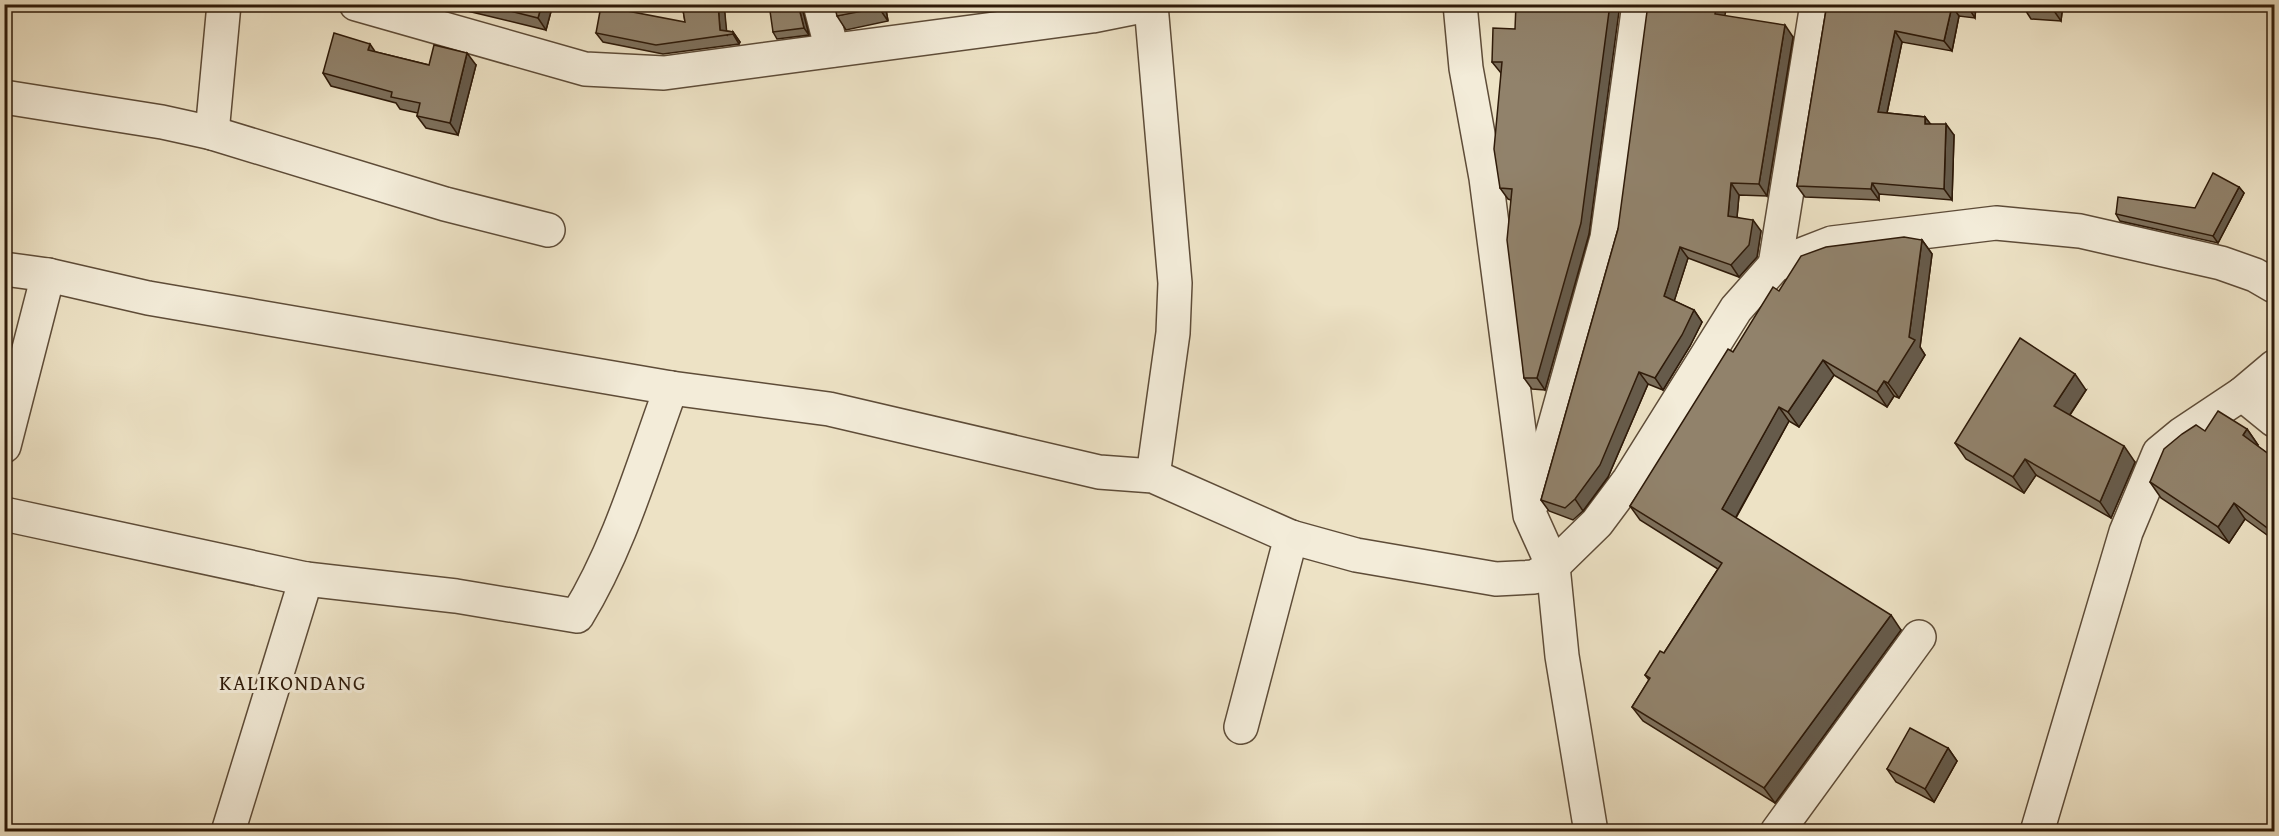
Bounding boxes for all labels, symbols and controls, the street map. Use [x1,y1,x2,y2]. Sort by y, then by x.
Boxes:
district label: KALIKONDANG [219,667,367,698]

